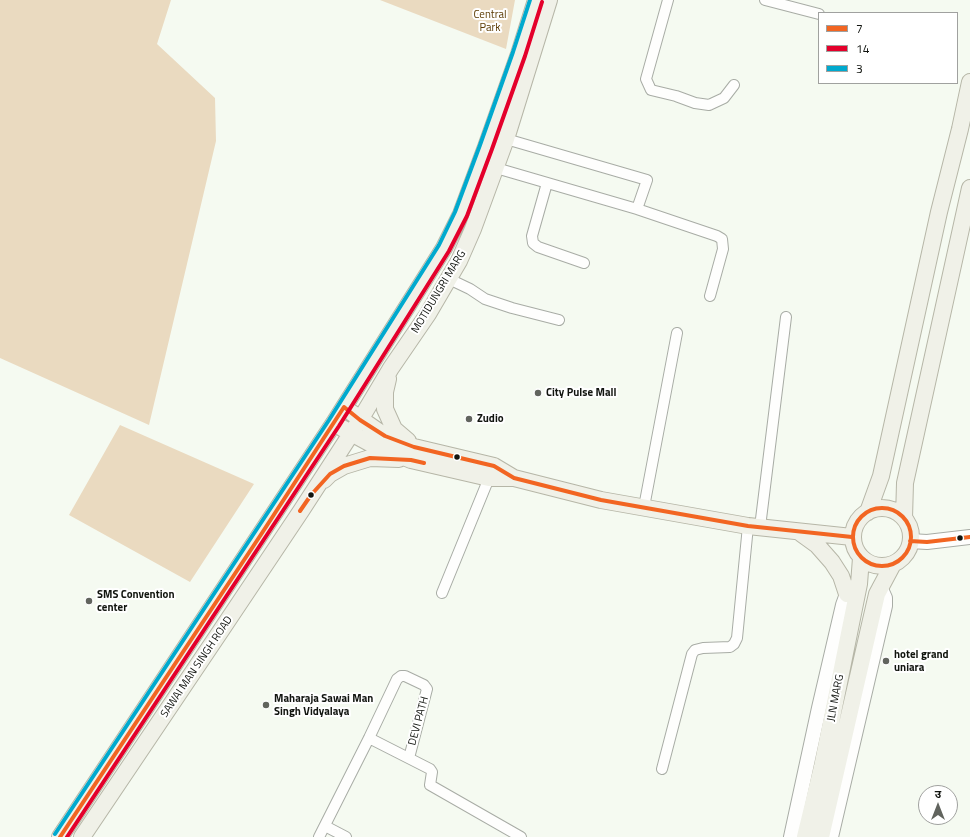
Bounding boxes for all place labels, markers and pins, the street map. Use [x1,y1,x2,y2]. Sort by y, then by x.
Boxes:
place label: City Pulse Mall [546,386,616,400]
marker: City Pulse Mall [533,388,543,398]
place label: Zudio [477,412,504,426]
marker: Zudio [464,414,474,424]
unlabelled marker [452,452,462,462]
unlabelled marker [306,490,316,500]
unlabelled marker [955,533,965,543]
place label: SMS Convention center [97,588,174,614]
marker: SMS Convention center [84,596,94,606]
place label: hotel grand uniara [894,648,949,674]
marker: hotel grand uniara [881,656,891,666]
place label: Maharaja Sawai Man Singh Vidyalaya [274,692,373,718]
marker: Maharaja Sawai Man Singh Vidyalaya [261,700,271,710]

